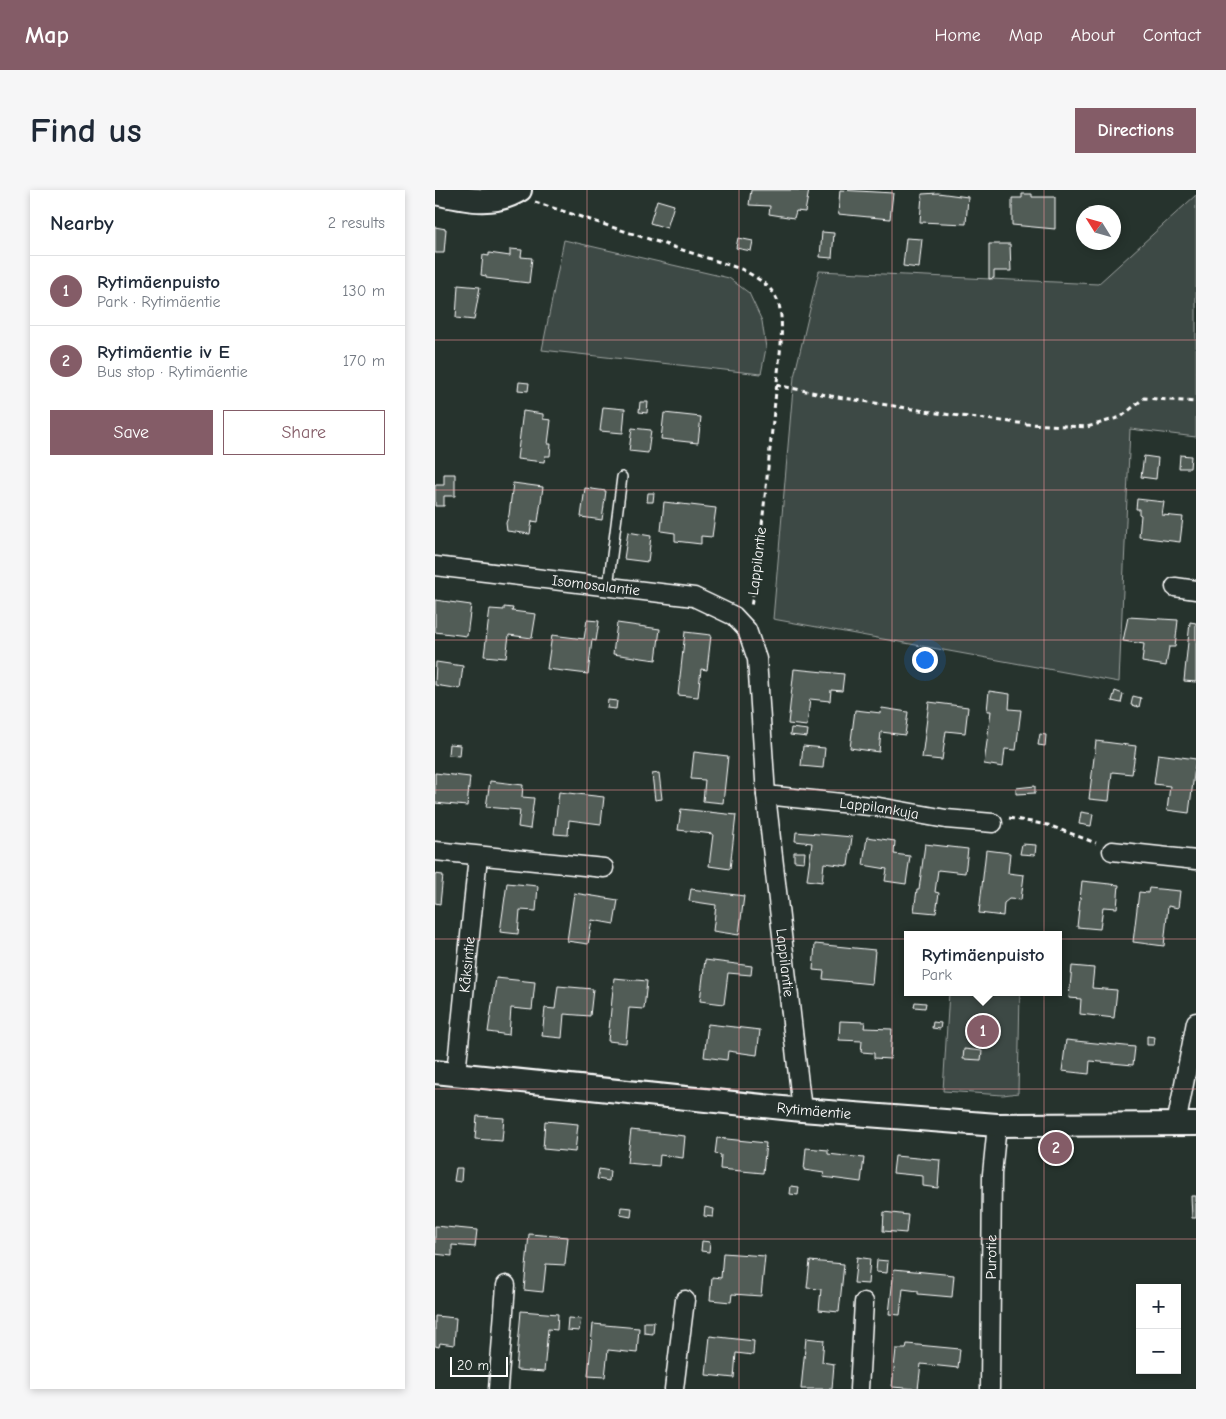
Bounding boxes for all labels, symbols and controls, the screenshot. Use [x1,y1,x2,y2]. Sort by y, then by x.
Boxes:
text: Map [25,21,69,49]
text: Home [934,25,981,46]
text: Map [1009,25,1043,46]
text: About [1071,25,1115,46]
text: Contact [1143,25,1201,46]
button: Directions [1075,108,1196,153]
text: Find us [30,110,142,151]
north arrow [1076,205,1121,250]
text: Nearby [50,211,114,235]
text: 2 results [328,214,385,232]
text: Rytimäenpuisto [97,271,220,293]
text: 1 [63,282,69,300]
text: 130 m [342,282,385,300]
text: Park · Rytimäentie [97,293,221,311]
text: Rytimäentie iv E [97,341,230,363]
text: 2 [62,352,70,370]
text: 170 m [343,352,385,370]
text: Bus stop · Rytimäentie [97,363,248,381]
button: Save [50,410,213,455]
button: Share [223,410,385,455]
street label: Lappilantie [744,525,770,596]
street label: Isomosalantie [551,571,641,600]
your location [912,647,938,673]
street label: Lappilankuja [839,794,920,823]
street label: Lappilantie [772,927,798,998]
popup [904,931,1062,996]
street label: Kåksintie [455,935,479,994]
text: Rytimäenpuisto [921,944,1045,966]
text: Park [921,966,952,984]
pin: 1 [967,1012,999,1050]
street label: Rytimäentie [776,1098,852,1123]
pin: 2 [1040,1129,1072,1167]
street label: Purotie [982,1234,1000,1279]
map controls [1136,1284,1181,1374]
button: + [1136,1284,1181,1329]
button: − [1136,1329,1181,1374]
scale bar [450,1354,507,1377]
text: 20 m [457,1357,489,1374]

